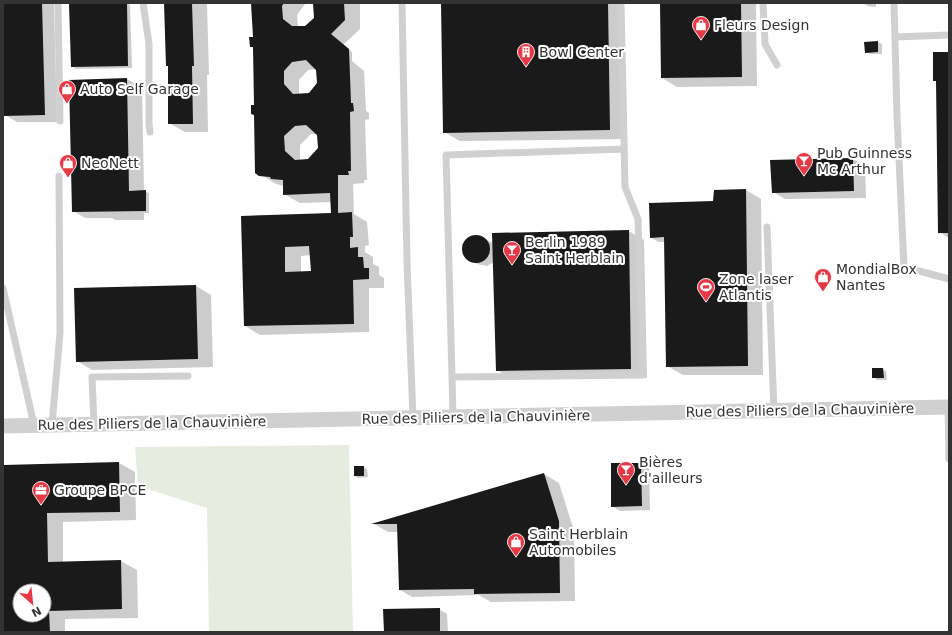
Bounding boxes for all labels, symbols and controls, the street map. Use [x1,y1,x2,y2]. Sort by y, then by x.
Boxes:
shop icon: Fleurs Design [691,15,711,40]
place label: Fleurs Design [714,17,809,33]
building icon: Bowl Center [516,42,536,67]
place label: Bowl Center [539,44,624,60]
shop icon: Auto Self Garage [57,79,77,104]
place label: Auto Self Garage [80,81,199,97]
place label: Pub Guinness Mc Arthur [817,145,912,177]
bar icon: Pub Guinness Mc Arthur [794,151,814,176]
shop icon: NeoNett [58,153,78,178]
place label: NeoNett [81,155,139,171]
place label: Berlin 1989 Saint Herblain [525,234,624,266]
bar icon: Berlin 1989 Saint Herblain [502,240,522,265]
place label: MondialBox Nantes [836,261,917,293]
shop icon: MondialBox Nantes [813,267,833,292]
place label: Zone laser Atlantis [719,271,793,303]
sports icon: Zone laser Atlantis [696,277,716,302]
street label: Rue des Piliers de la Chauvinière [685,400,915,420]
street label: Rue des Piliers de la Chauvinière [361,407,591,427]
street label: Rue des Piliers de la Chauvinière [37,413,267,433]
place label: Bières d'ailleurs [639,454,703,486]
bar icon: Bières d'ailleurs [616,460,636,485]
office icon: Groupe BPCE [31,480,51,505]
place label: Groupe BPCE [54,482,146,498]
place label: Saint Herblain Automobiles [529,526,628,558]
shop icon: Saint Herblain Automobiles [506,532,526,557]
north arrow [12,583,52,623]
text: N [29,604,43,619]

